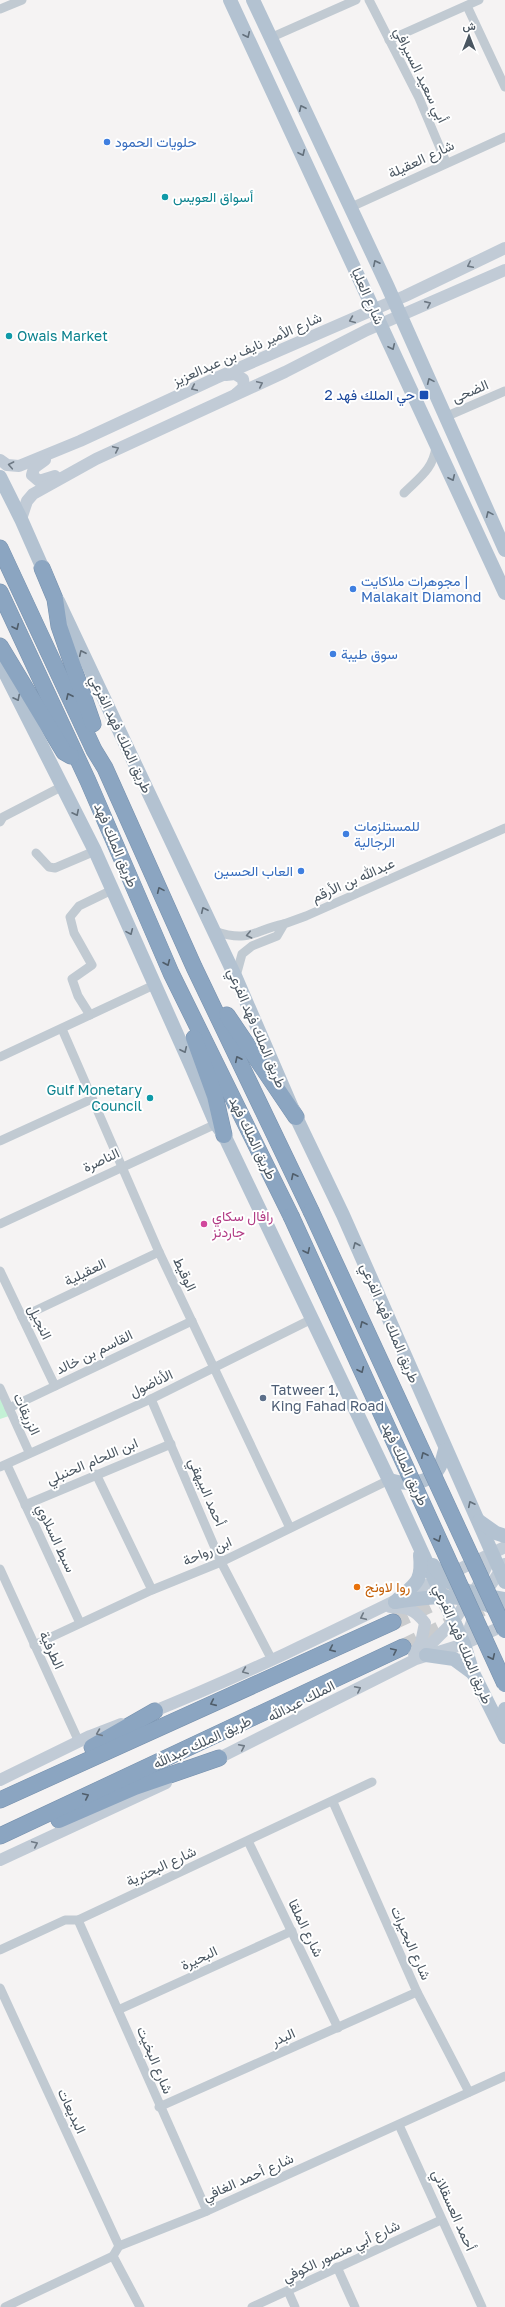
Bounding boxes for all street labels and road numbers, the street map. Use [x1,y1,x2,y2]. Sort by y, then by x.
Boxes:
street label: أبي سعيد السيرافي [387,24,452,127]
street label: شارع العقيلة [385,136,458,184]
street label: شارع العليا [346,265,388,328]
street label: شارع الأمير نايف بن عبدالعزيز [169,308,325,392]
street label: الضحى [449,375,491,407]
street label: طريق الملك فهد الفرعي [83,672,156,797]
street label: طريق الملك فهد [90,800,142,890]
street label: عبدالله بن الأرقم [309,854,397,906]
street label: طريق الملك فهد الفرعي [221,965,290,1092]
street label: طريق الملك فهد [225,1094,281,1182]
street label: الناصرة [80,1144,122,1176]
street label: العقيلية [61,1254,108,1289]
street label: الوقيط [169,1254,201,1294]
street label: طريق الملك فهد الفرعي [354,1260,423,1387]
street label: النجيل [24,1302,56,1342]
street label: القاسم بن خالد [52,1326,136,1378]
street label: الأناضول [126,1365,176,1402]
street label: الزريقات [9,1390,45,1438]
street label: طريق الملك فهد [378,1419,432,1509]
street label: ابن اللحام الحنبلي [44,1434,142,1491]
street label: أحمد البيهقي [182,1455,229,1530]
street label: سبط السلاوي [30,1501,80,1576]
street label: ابن رواحة [180,1532,234,1570]
street label: طريق الملك فهد الفرعي [427,1581,496,1708]
street label: الطرفية [35,1628,69,1672]
street label: الملك عبدالله [264,1676,338,1726]
street label: طريق الملك عبدالله [150,1711,254,1773]
street label: شارع البحترية [123,1842,200,1892]
street label: شارع الملقا [283,1896,328,1961]
street label: شارع البحيرات [385,1903,435,1983]
street label: البحيرة [178,1942,220,1974]
street label: شارع البخيت [131,2024,177,2097]
street label: البدر [267,2024,298,2051]
street label: البديعات [54,2086,90,2136]
street label: شارع أحمد الغافي [200,2149,298,2208]
street label: أحمد العسقلاني [425,2167,480,2255]
street label: شارع أبي منصور الكوفي [279,2216,404,2289]

